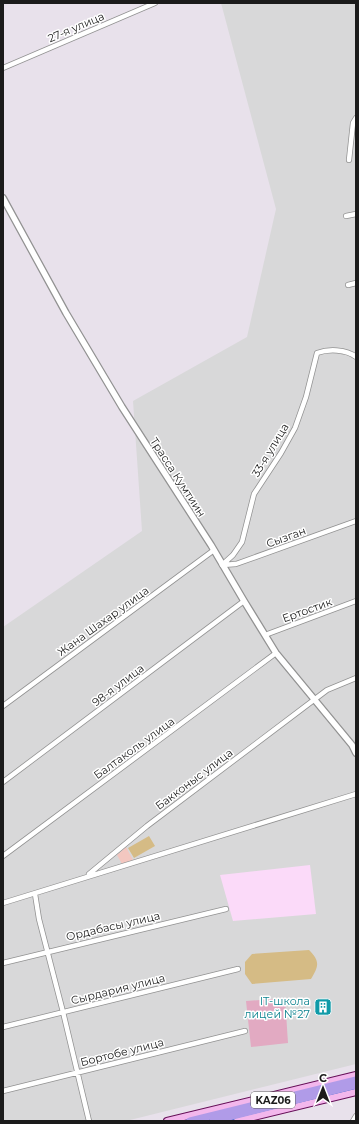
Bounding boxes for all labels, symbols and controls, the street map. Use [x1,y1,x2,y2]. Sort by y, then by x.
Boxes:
street label: 27-я улица [46,9,106,45]
street label: 33-я улица [248,421,292,479]
street label: Трасса Кумтиин [147,435,209,519]
street label: Сызган [264,523,308,551]
street label: Жана Шахар улица [55,583,151,659]
street label: Ертостик [280,594,334,625]
street label: 98-я улица [89,661,147,709]
street label: Балтаколь улица [91,714,177,782]
street label: Бакконыс улица [152,745,236,813]
street label: Ордабасы улица [65,908,161,944]
street label: Сырдария улица [69,971,167,1007]
place label: IT-школа лицей №27 [245,994,310,1021]
building icon: IT-школа лицей №27 [313,997,333,1017]
street label: Бортобе улица [79,1035,165,1069]
north arrow [303,1068,343,1108]
text: С [319,1071,327,1085]
road number: KАZ06 [251,1092,295,1108]

